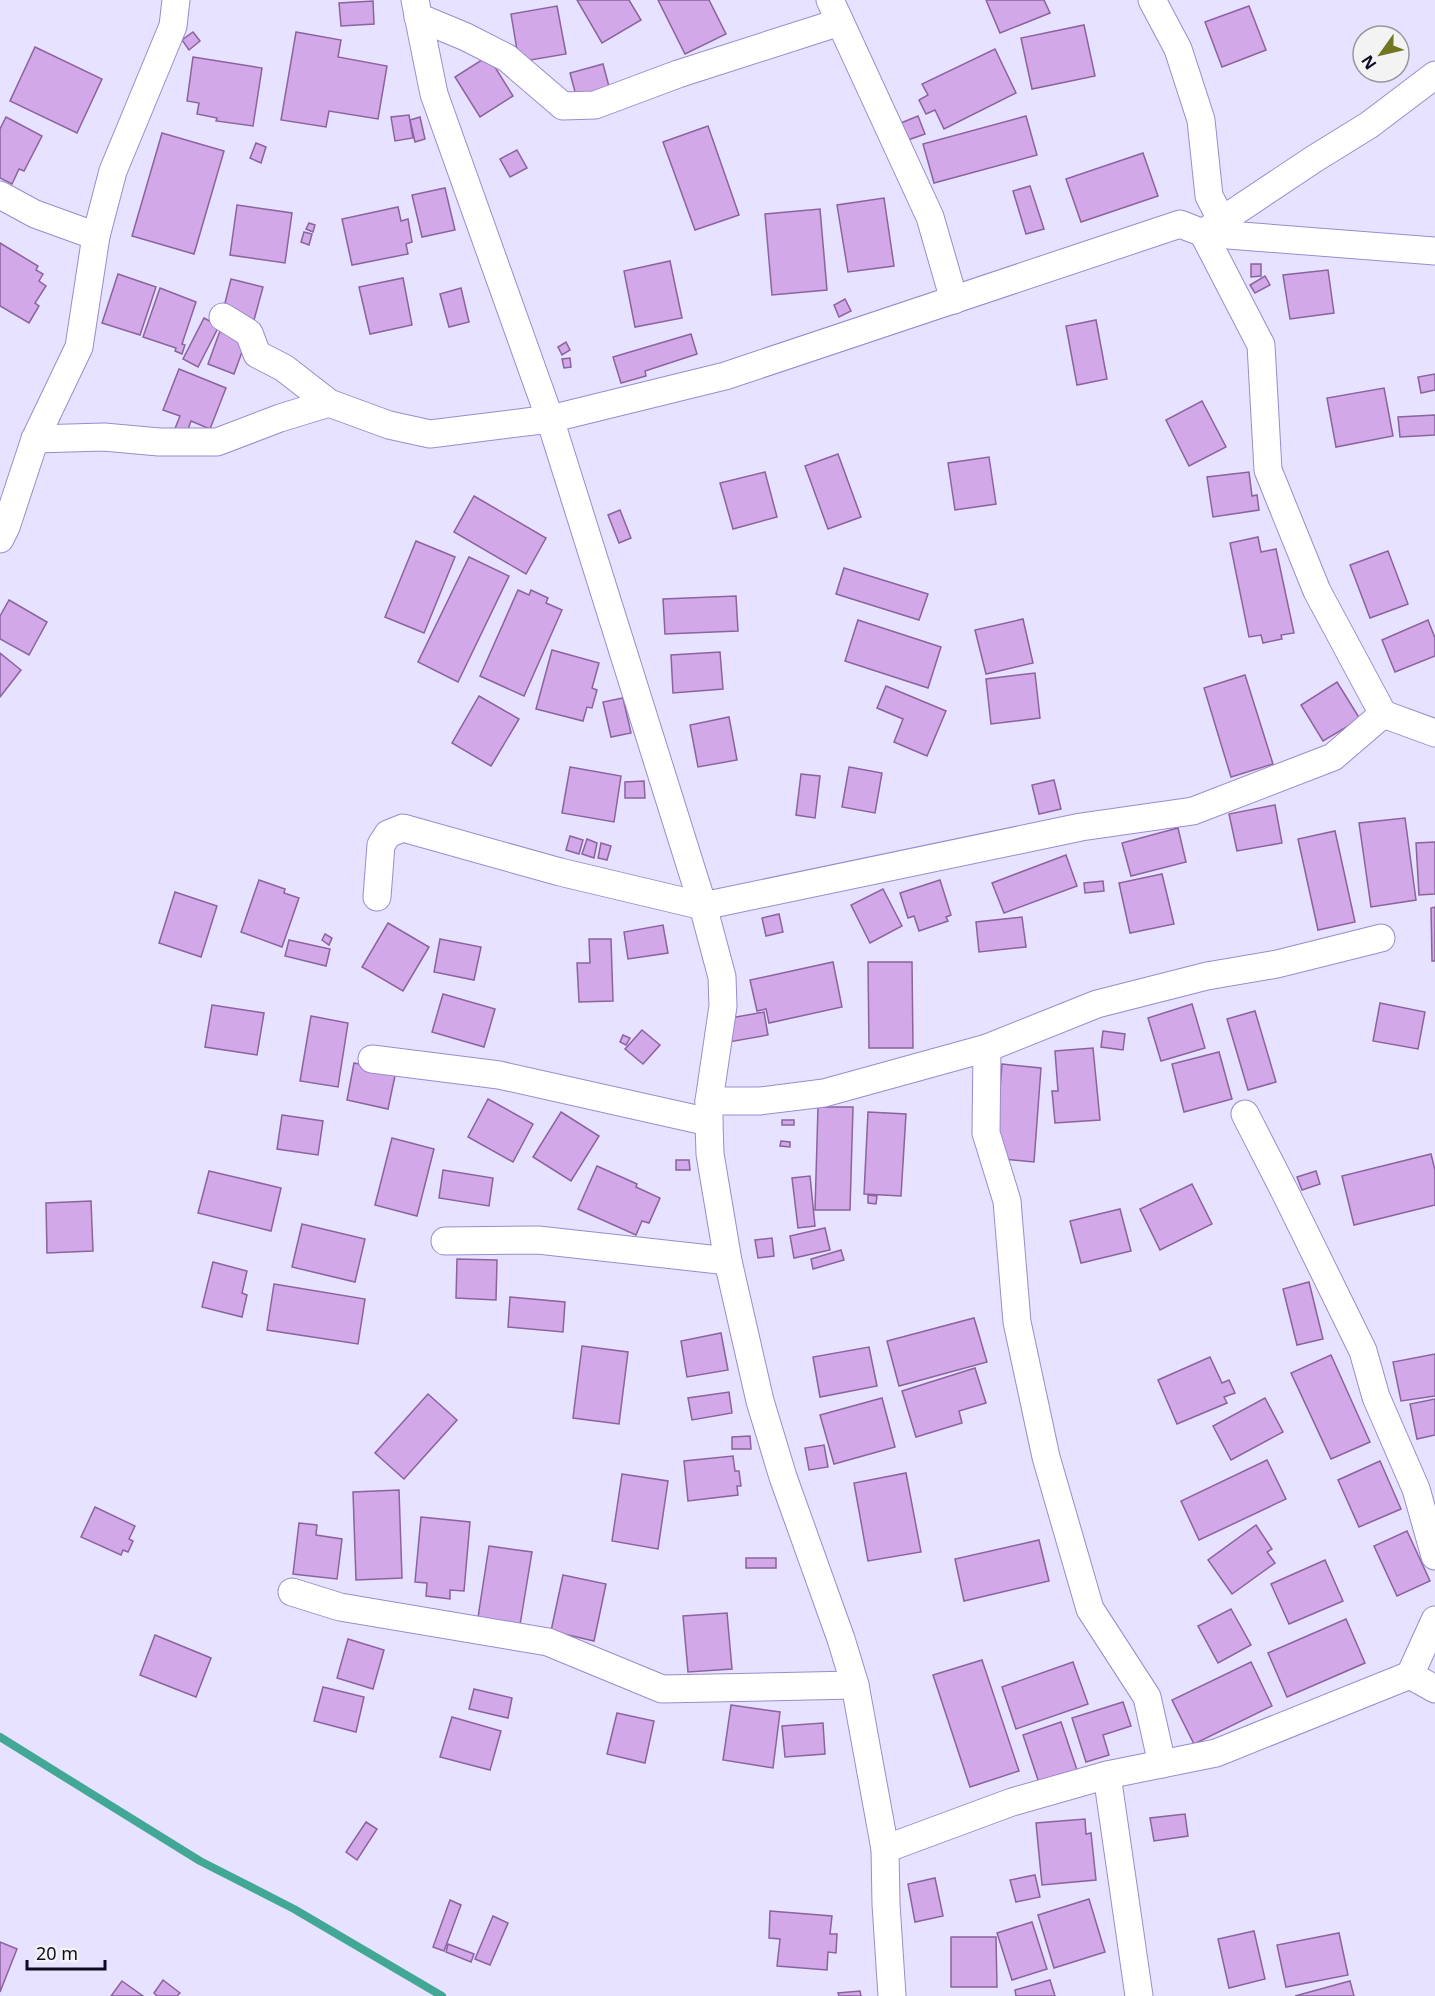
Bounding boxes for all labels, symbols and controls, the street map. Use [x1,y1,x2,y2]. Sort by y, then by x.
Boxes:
north arrow [1351,24,1411,84]
text: N [1356,51,1381,74]
scale bar [27,1933,105,1971]
text: 20 m [36,1941,78,1965]

